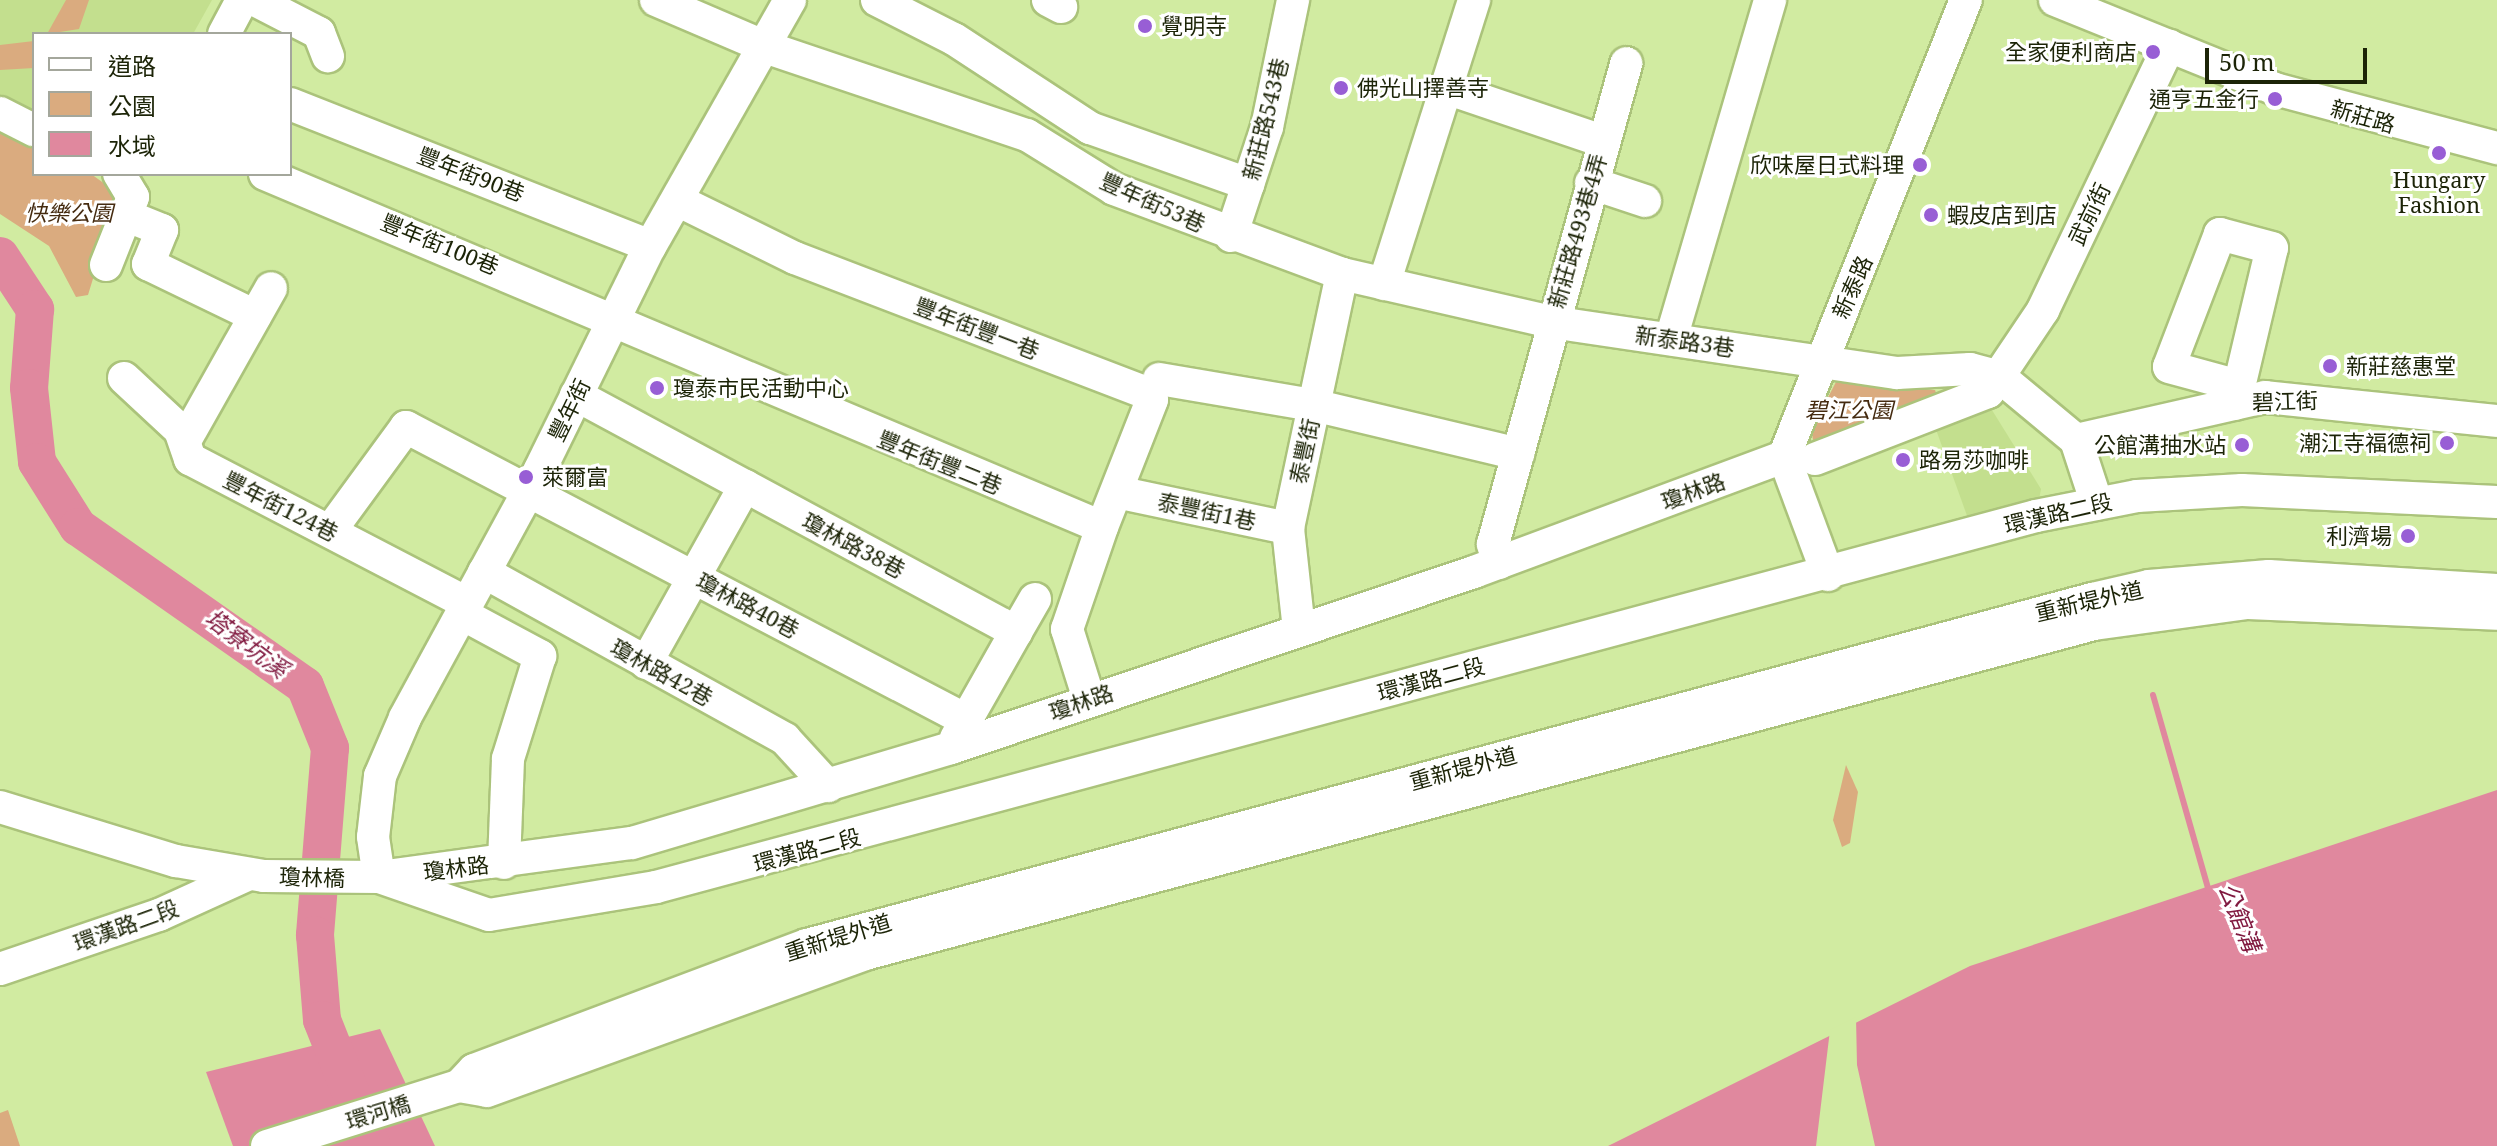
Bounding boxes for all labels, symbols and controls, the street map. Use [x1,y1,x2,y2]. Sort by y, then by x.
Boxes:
place label: 覺明寺 [1161,13,1227,39]
marker: 覺明寺 [1136,17,1154,35]
legend [32,32,292,176]
scale bar [2209,32,2371,82]
place label: 全家便利商店 [2005,39,2137,65]
marker: 全家便利商店 [2144,43,2162,61]
text: 50 m [2219,45,2275,78]
text: 道路 [108,49,156,82]
street label: 新莊路543巷 [1237,55,1293,183]
place label: 佛光山擇善寺 [1357,75,1489,101]
marker: 佛光山擇善寺 [1332,79,1350,97]
place label: 通亨五金行 [2149,86,2259,112]
text: 公園 [108,89,156,122]
marker: 通亨五金行 [2266,90,2284,108]
street label: 新莊路 [2328,94,2398,138]
text: 水域 [108,129,156,162]
street label: 豐年街90巷 [414,142,528,206]
marker: Hungary Fashion [2430,144,2448,162]
street label: 新莊路493巷4弄 [1542,151,1612,311]
place label: 欣味屋日式料理 [1750,152,1904,178]
marker: 欣味屋日式料理 [1911,156,1929,174]
place label: Hungary Fashion [2393,166,2485,218]
street label: 豐年街53巷 [1096,167,1210,237]
street label: 武前街 [2063,179,2115,249]
park label: 快樂公園 [25,200,113,226]
place label: 蝦皮店到店 [1947,202,2057,228]
marker: 蝦皮店到店 [1922,206,1940,224]
street label: 豐年街100巷 [377,208,503,280]
street label: 新泰路 [1827,251,1877,323]
street label: 豐年街豐一巷 [911,292,1043,364]
street label: 新泰路3巷 [1634,321,1736,361]
place label: 新莊慈惠堂 [2346,353,2456,379]
marker: 新莊慈惠堂 [2321,357,2339,375]
street label: 豐年街 [543,375,595,445]
place label: 瓊泰市民活動中心 [673,375,849,401]
marker: 瓊泰市民活動中心 [648,379,666,397]
street label: 碧江街 [2252,387,2318,415]
park label: 碧江公園 [1805,397,1893,423]
street label: 泰豐街 [1284,416,1324,486]
street label: 豐年街豐二巷 [874,425,1006,499]
place label: 潮江寺福德祠 [2299,430,2431,456]
place label: 公館溝抽水站 [2094,432,2226,458]
marker: 潮江寺福德祠 [2438,434,2456,452]
marker: 公館溝抽水站 [2233,436,2251,454]
place label: 路易莎咖啡 [1919,447,2029,473]
marker: 路易莎咖啡 [1894,451,1912,469]
place label: 萊爾富 [542,464,608,490]
street label: 豐年街124巷 [219,466,343,546]
street label: 瓊林路 [1657,467,1729,515]
marker: 萊爾富 [517,468,535,486]
street label: 泰豐街1巷 [1155,488,1259,534]
street label: 環漢路二段 [2001,488,2115,538]
street label: 瓊林路38巷 [798,507,910,583]
place label: 利濟場 [2326,523,2392,549]
marker: 利濟場 [2399,527,2417,545]
street label: 瓊林路40巷 [692,567,804,643]
street label: 重新堤外道 [2032,576,2146,626]
water label: 塔寮坑溪 [200,603,294,683]
street label: 瓊林路42巷 [606,633,718,711]
street label: 環漢路二段 [1374,652,1488,706]
street label: 瓊林路 [1046,679,1116,725]
street label: 重新堤外道 [1406,741,1520,795]
street label: 環漢路二段 [750,823,864,877]
street label: 瓊林路 [422,851,490,885]
street label: 瓊林橋 [279,863,345,891]
water label: 公館溝 [2213,878,2267,956]
street label: 環漢路二段 [70,894,182,956]
street label: 重新堤外道 [782,908,894,966]
street label: 環河橋 [343,1090,413,1134]

